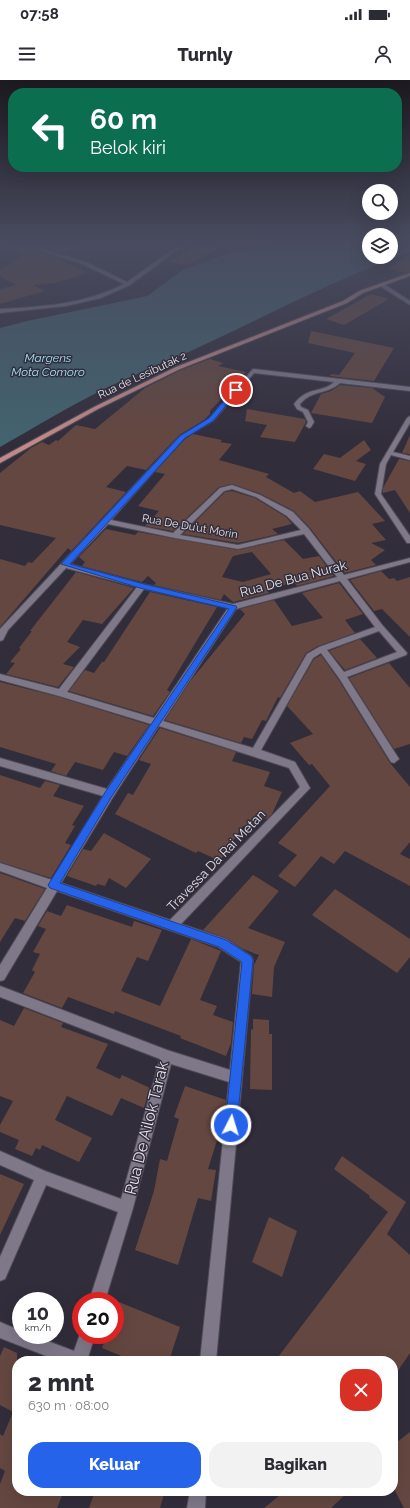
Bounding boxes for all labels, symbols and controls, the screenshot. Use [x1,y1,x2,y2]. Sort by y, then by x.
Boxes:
text: 07:58 [20,5,59,23]
icon: menu [16,43,38,65]
icon: person [372,43,394,65]
text: Turnly [177,44,233,65]
text: 60 m [90,103,157,136]
icon: left [24,104,76,156]
text: Belok kiri [90,137,166,158]
map controls [362,184,398,264]
button: search [362,184,398,220]
button: layers [362,228,398,264]
street label: Rua de Lesibutak 2 [96,349,189,402]
water label: Margens Mota Comoro [11,351,85,379]
pin [219,373,253,407]
icon: arrive [225,379,247,401]
street label: Rua De Du’ut Morin [141,512,239,541]
street label: Rua De Bua Nurak [238,557,348,600]
street label: Travessa Da Rai Metan [164,807,269,914]
street label: Rua De Ailok Tarak [121,1059,172,1197]
position arrow [210,1104,252,1146]
speed limit sign: 20 [72,1292,124,1344]
text: 10 [27,1301,49,1325]
text: km/h [25,1322,51,1333]
text: 2 mnt [28,1368,94,1397]
button: close [340,1369,382,1411]
text: 630 m · 08:00 [28,1398,109,1413]
button: Keluar [28,1442,201,1488]
button: Bagikan [209,1442,382,1488]

